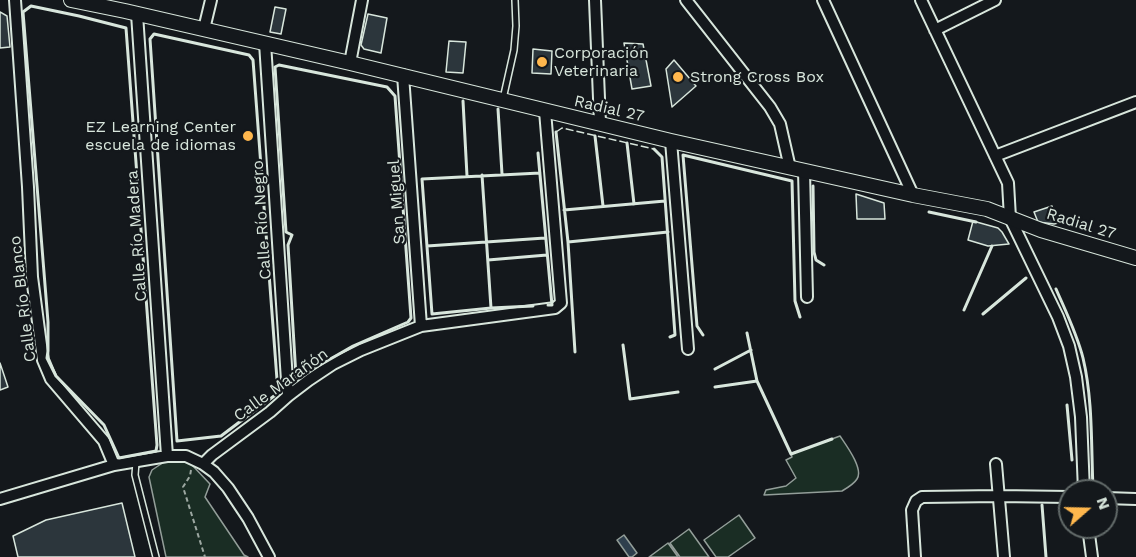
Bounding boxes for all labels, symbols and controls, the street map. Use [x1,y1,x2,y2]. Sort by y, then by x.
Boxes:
place label: Corporación Veterinaria [554,43,649,81]
marker: Corporación Veterinaria [535,55,549,69]
place label: Strong Cross Box [690,67,824,87]
marker: Strong Cross Box [671,70,685,84]
street label: Radial 27 [572,92,646,126]
place label: EZ Learning Center escuela de idiomas [85,117,236,155]
marker: EZ Learning Center escuela de idiomas [241,129,255,143]
street label: San Miguel [384,159,410,245]
street label: Calle Río Negro [248,160,276,280]
street label: Calle Río Madera [123,170,151,302]
street label: Radial 27 [1044,204,1118,244]
street label: Calle Río Blanco [6,235,40,363]
street label: Calle Marañón [230,344,332,426]
north arrow [1058,479,1118,539]
text: N [1093,495,1114,512]

